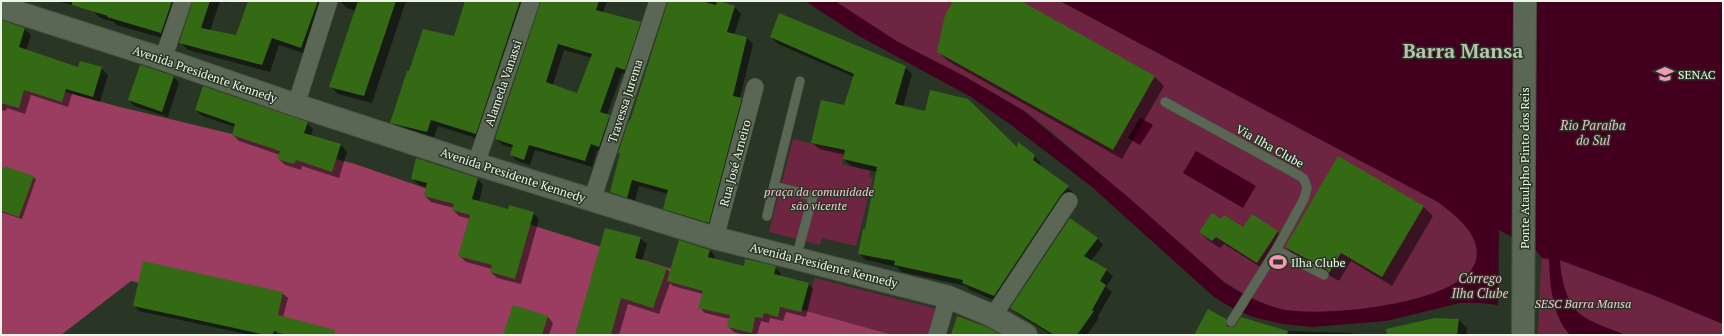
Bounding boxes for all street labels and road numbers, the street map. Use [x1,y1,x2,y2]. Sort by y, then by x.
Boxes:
street label: Alameda Vanassi [481,38,525,128]
street label: Avenida Presidente Kennedy [131,42,280,106]
street label: Travessa Jurema [604,57,646,145]
street label: Ponte Ataulpho Pinto dos Reis [1517,87,1532,249]
street label: Rua José Arneiro [716,118,754,208]
street label: Via Ilha Clube [1233,121,1307,171]
street label: Avenida Presidente Kennedy [439,144,588,206]
street label: Avenida Presidente Kennedy [749,239,900,291]

